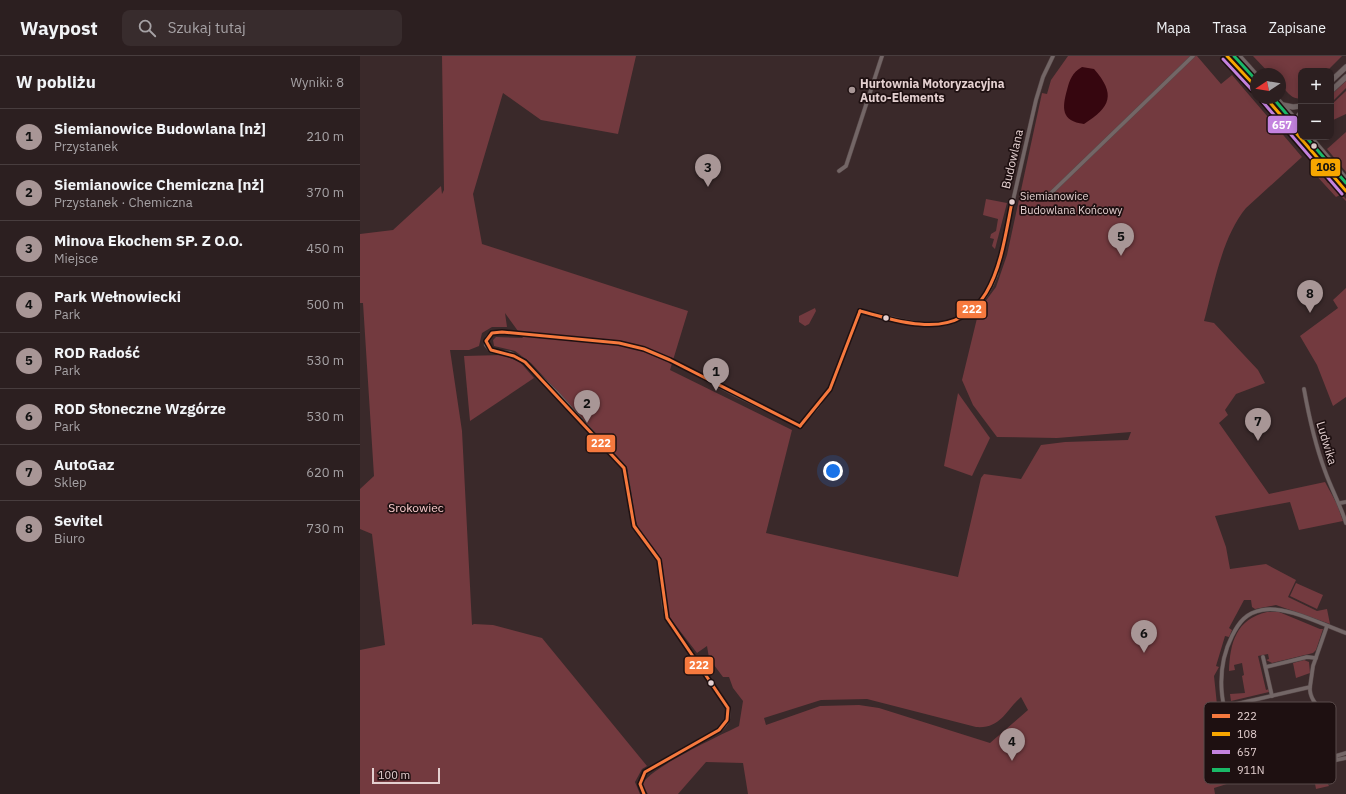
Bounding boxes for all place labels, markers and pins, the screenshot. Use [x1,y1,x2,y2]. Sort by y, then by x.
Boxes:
place label: Hurtownia Motoryzacyjna Auto-Elements [860,76,1005,105]
marker: Hurtownia Motoryzacyjna Auto-Elements [847,85,857,95]
unlabelled marker [1309,141,1319,151]
pin: 3 [695,154,721,187]
place label: Siemianowice Budowlana Końcowy [1020,189,1123,217]
marker: Siemianowice Budowlana Końcowy [1007,197,1017,207]
pin: 5 [1108,223,1134,256]
pin: 8 [1297,280,1323,313]
unlabelled marker [881,313,891,323]
pin: 1 [703,358,729,391]
pin: 2 [574,390,600,423]
pin: 7 [1245,408,1271,441]
pin: 6 [1131,620,1157,653]
unlabelled marker [706,678,716,688]
pin: 4 [999,728,1025,761]

